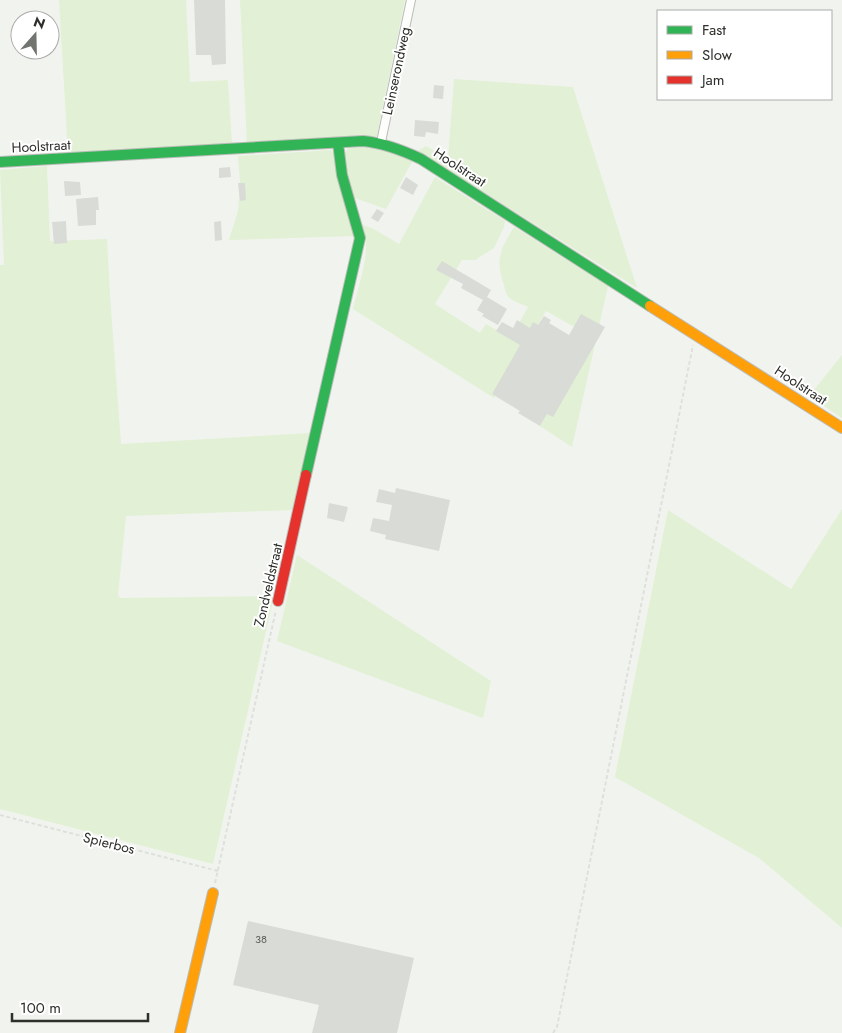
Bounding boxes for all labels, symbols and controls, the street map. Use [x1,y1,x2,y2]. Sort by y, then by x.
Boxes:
north arrow [10,10,60,60]
legend [657,10,832,100]
text: N [31,11,48,34]
text: Fast [702,19,726,41]
street label: Leinserondweg [377,25,415,117]
text: Slow [702,44,733,66]
text: Jam [700,69,725,91]
street label: Hoolstraat [11,134,72,158]
street label: Hoolstraat [430,143,491,192]
street label: Hoolstraat [771,361,832,410]
street label: Zondveldstraat [249,541,287,629]
street label: Spierbos [81,827,137,859]
house number: 38 [255,931,267,947]
scale bar [12,990,149,1022]
text: 100 m [20,997,61,1019]

